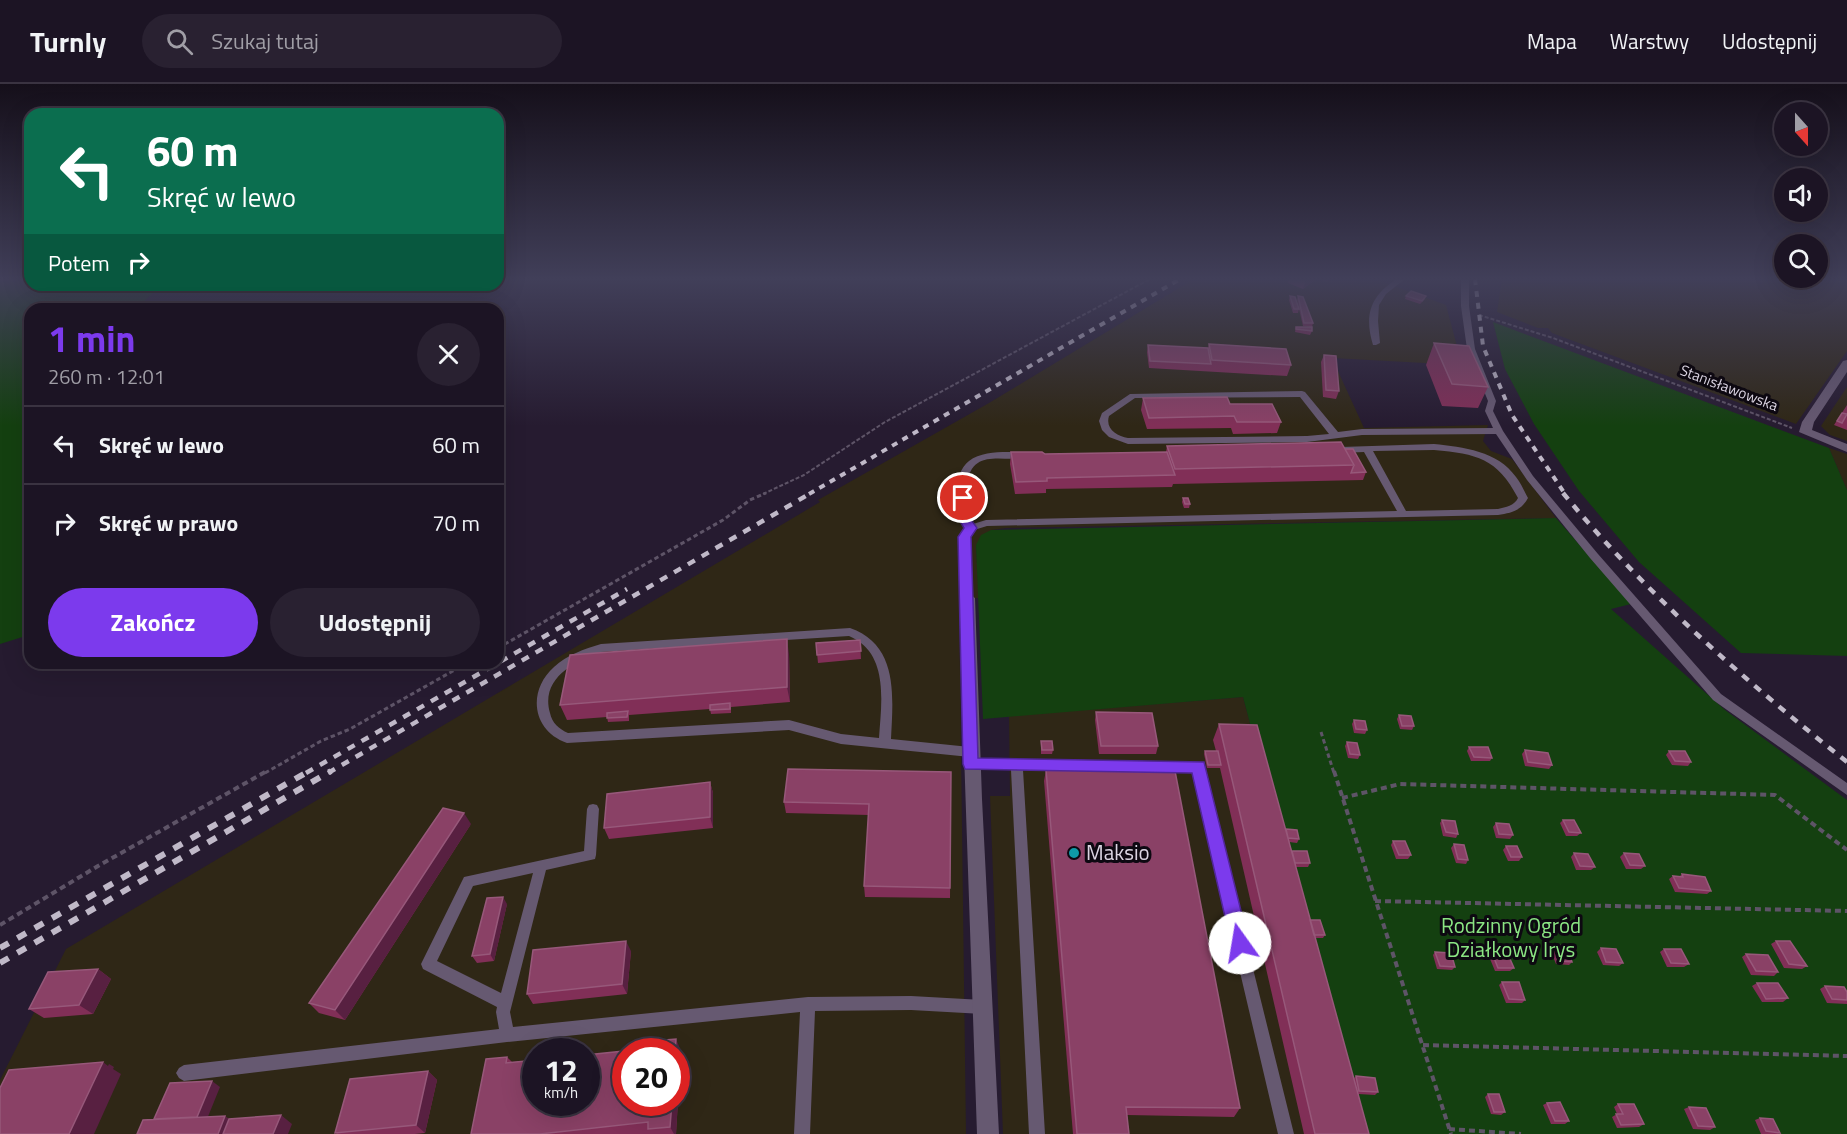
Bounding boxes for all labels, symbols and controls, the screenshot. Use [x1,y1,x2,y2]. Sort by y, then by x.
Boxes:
search box [142,14,562,68]
text: Turnly [30,20,106,63]
text: Szukaj tutaj [211,24,319,58]
icon: search [163,25,196,58]
text: Mapa [1527,25,1577,57]
text: Warstwy [1610,25,1689,57]
text: Udostępnij [1722,25,1817,57]
north arrow [1774,102,1828,156]
map controls [1774,102,1828,288]
text: 60 m [147,118,239,182]
icon: left [48,132,126,210]
button: sound [1774,168,1828,222]
text: Skręć w lewo [147,176,296,217]
button: search [1774,234,1828,288]
text: Potem [48,246,110,280]
icon: right [122,246,155,279]
text: 1 min [48,311,135,366]
button: close [417,323,480,386]
street label: Stanisławowska [1677,358,1782,417]
text: 260 m · 12:01 [48,361,165,392]
text: Skręć w lewo [99,428,224,462]
text: 60 m [432,428,480,462]
icon: left [48,429,81,462]
pin [937,472,988,523]
icon: arrive [946,481,979,514]
text: Skręć w prawo [99,506,238,540]
text: 70 m [432,506,480,540]
icon: right [48,507,81,540]
button: Zakończ [48,588,258,657]
button: Udostępnij [270,588,480,657]
place label: Maksio [1086,836,1150,868]
marker: Maksio [1067,846,1081,860]
park label: Rodzinny Ogród Działkowy Irys [1441,909,1581,965]
position arrow [1208,911,1272,975]
speed limit sign: 20 [612,1038,690,1116]
text: 12 [544,1047,578,1093]
text: km/h [544,1081,578,1104]

